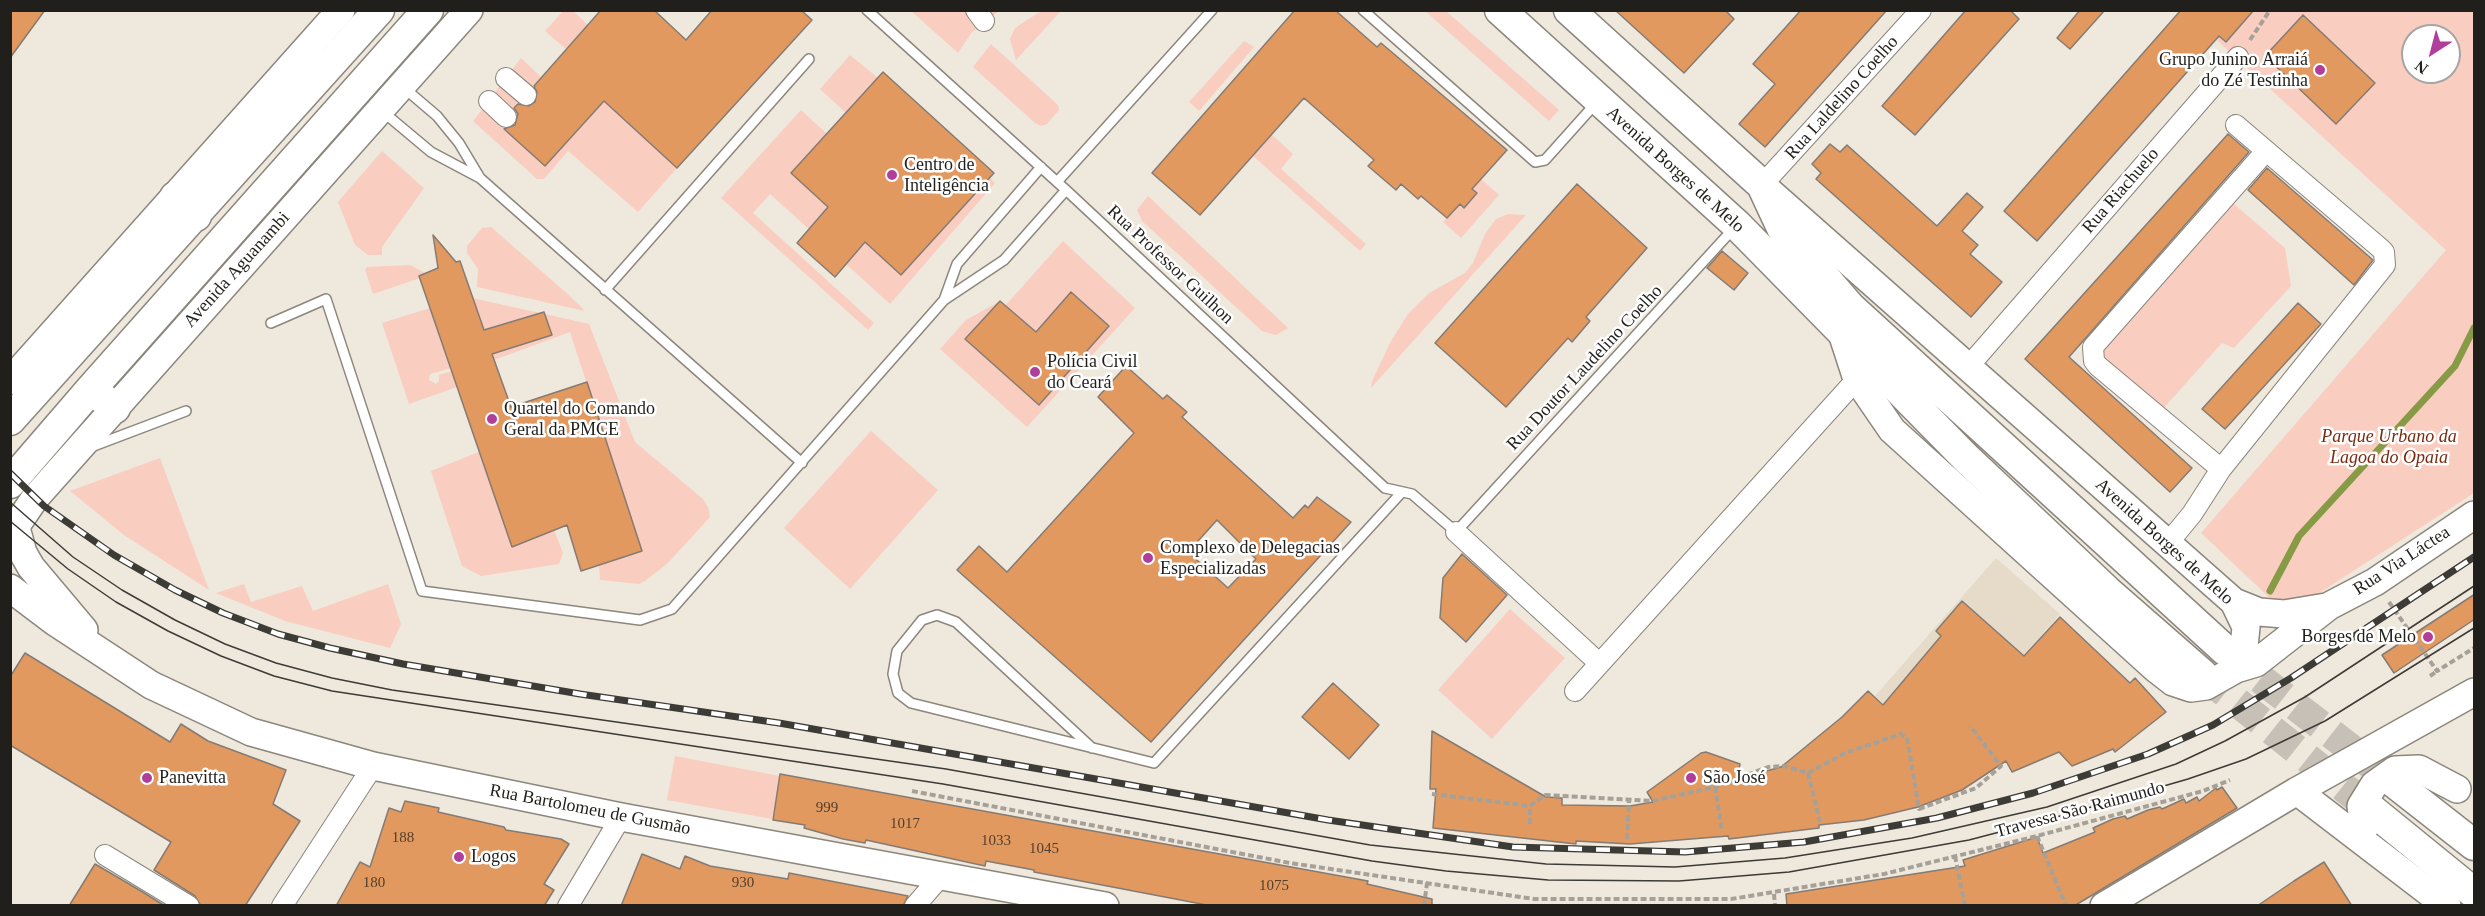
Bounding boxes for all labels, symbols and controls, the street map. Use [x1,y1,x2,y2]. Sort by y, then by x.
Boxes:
north arrow [2401,24,2461,84]
street label: Rua Laldelino Coelho [1781,32,1903,164]
place label: Grupo Junino Arraiá do Zé Testinha [2159,49,2308,92]
text: N [2412,57,2431,78]
marker: Grupo Junino Arraiá do Zé Testinha [2313,63,2327,77]
street label: Avenida Borges de Melo [1601,102,1749,238]
street label: Rua Riachuelo [2078,144,2164,238]
place label: Centro de Inteligência [904,154,989,196]
marker: Centro de Inteligência [885,168,899,182]
street label: Rua Professor Guilhon [1102,201,1238,329]
street label: Avenida Aguanambi [179,208,295,332]
street label: Rua Doutor Laudelino Coelho [1503,281,1667,455]
place label: Polícia Civil do Ceará [1047,351,1138,394]
marker: Polícia Civil do Ceará [1028,365,1042,379]
place label: Quartel do Comando Geral da PMCE [504,398,655,440]
marker: Quartel do Comando Geral da PMCE [485,412,499,426]
park label: Parque Urbano da Lagoa do Opaia [2321,426,2457,468]
street label: Avenida Borges de Melo [2090,474,2238,610]
street label: Rua Via Láctea [2350,522,2454,600]
place label: Complexo de Delegacias Especializadas [1160,537,1340,580]
marker: Complexo de Delegacias Especializadas [1141,551,1155,565]
place label: Borges de Melo [2301,626,2416,648]
marker: Borges de Melo [2421,630,2435,644]
place label: Panevitta [159,767,226,789]
place label: São José [1703,767,1765,789]
marker: Panevitta [140,771,154,785]
marker: São José [1684,771,1698,785]
street label: Travessa São Raimundo [1993,777,2167,843]
street label: Rua Bartolomeu de Gusmão [488,780,692,840]
house number: 999 [816,799,838,817]
house number: 1017 [890,815,920,833]
house number: 188 [392,829,414,847]
house number: 1033 [981,832,1011,850]
house number: 1045 [1029,840,1059,858]
place label: Logos [471,846,516,868]
marker: Logos [452,850,466,864]
house number: 180 [363,874,385,892]
house number: 930 [732,874,754,892]
house number: 1075 [1259,877,1289,895]

